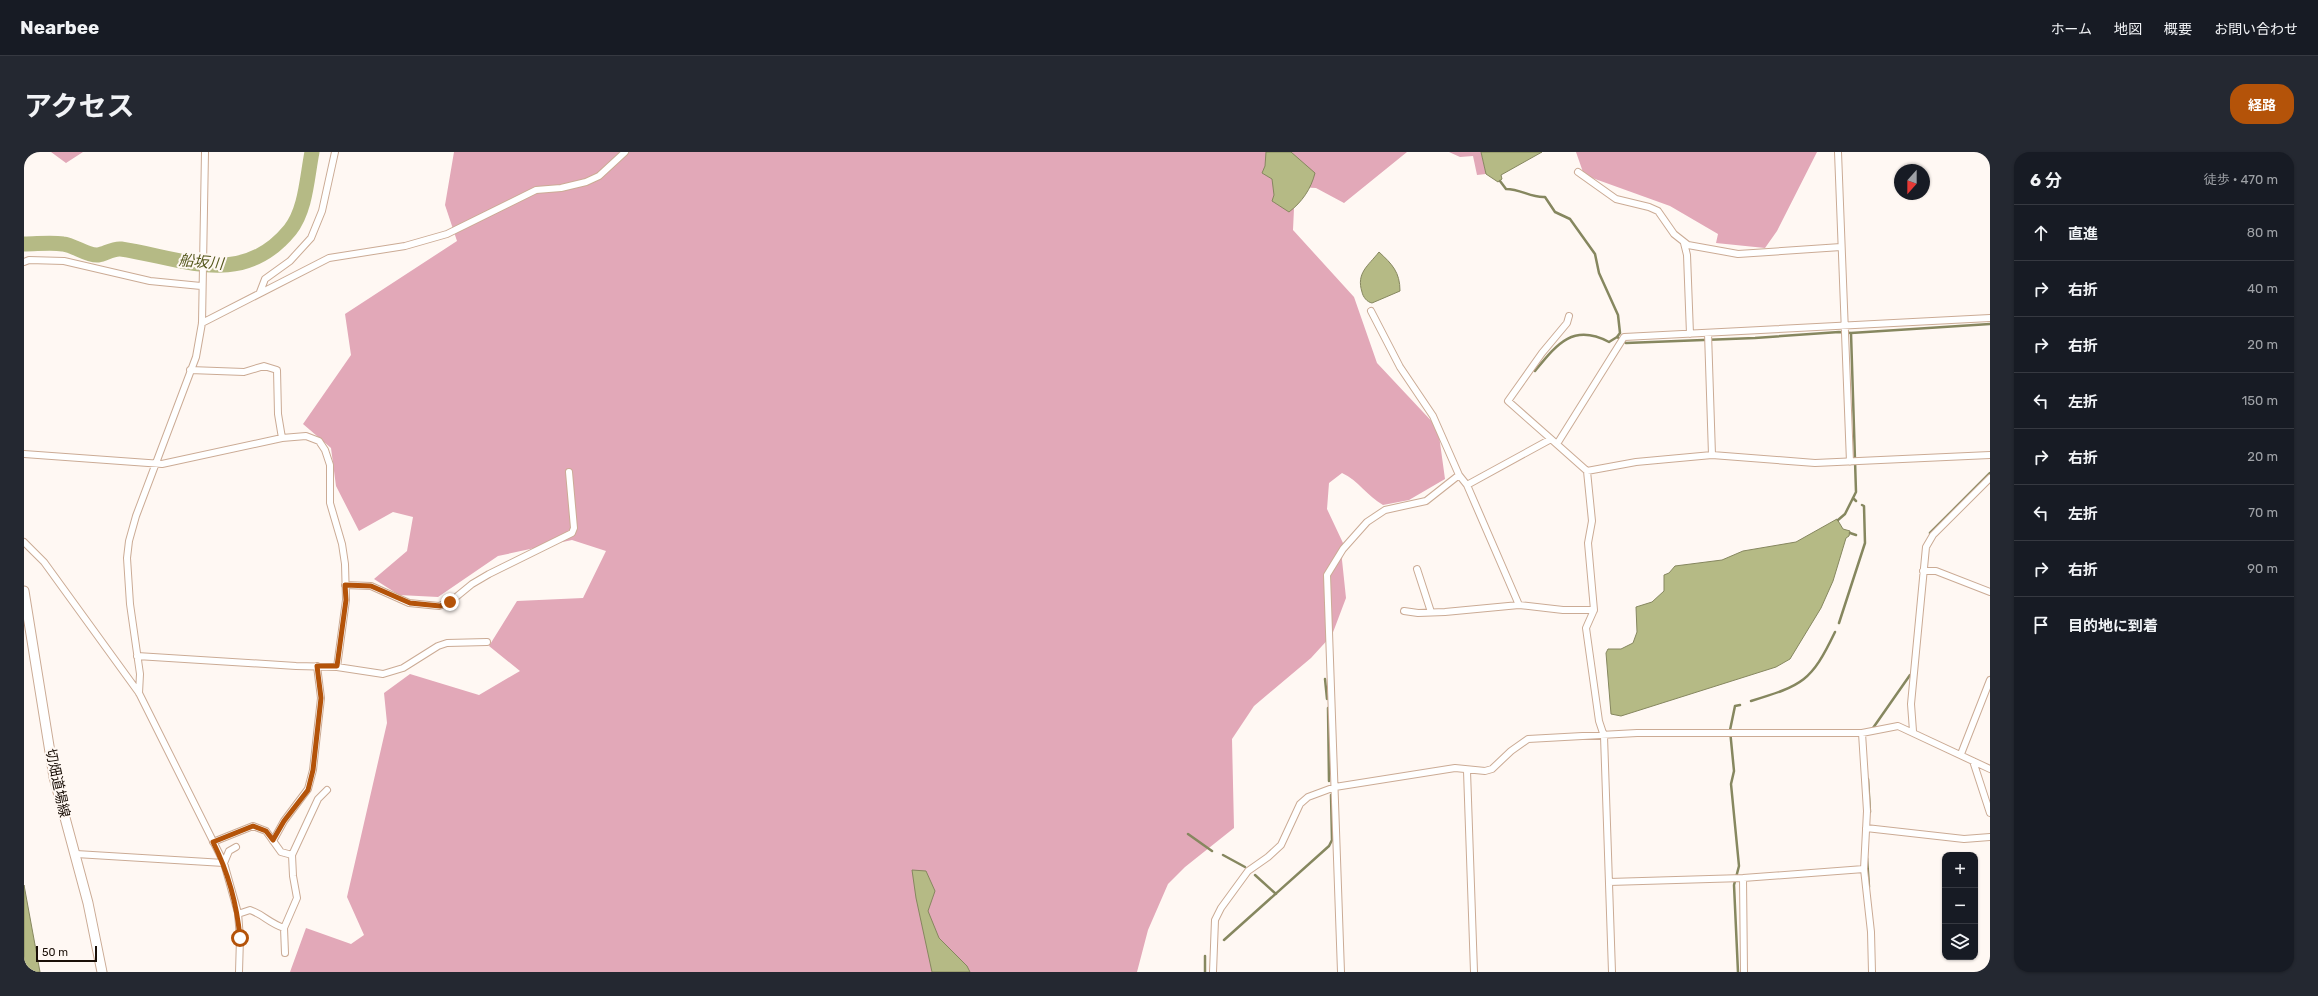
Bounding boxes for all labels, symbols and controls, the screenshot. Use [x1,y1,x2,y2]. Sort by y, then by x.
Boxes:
text: Nearbee [20,16,99,39]
text: ホーム [2050,21,2092,38]
text: 地図 [2114,21,2142,38]
text: 概要 [2164,21,2192,38]
text: お問い合わせ [2214,21,2298,38]
button: 経路 [2230,84,2294,124]
text: アクセス [24,90,135,123]
north arrow [1894,164,1930,200]
text: 6 分 [2030,170,2062,190]
text: 徒歩 · 470 m [2204,172,2278,187]
icon: ahead [2030,222,2052,244]
text: 直進 [2068,225,2098,243]
text: 80 m [2247,225,2278,240]
water label: 船坂川 [178,251,226,273]
icon: right [2030,278,2052,300]
text: 右折 [2068,281,2098,299]
text: 40 m [2247,281,2278,296]
icon: right [2030,334,2052,356]
text: 右折 [2068,337,2098,355]
text: 20 m [2247,337,2278,352]
icon: left [2030,390,2052,412]
text: 左折 [2068,393,2098,411]
text: 150 m [2242,393,2278,408]
icon: right [2030,446,2052,468]
text: 右折 [2068,449,2098,467]
text: 20 m [2247,449,2278,464]
icon: left [2030,502,2052,524]
text: 左折 [2068,505,2098,523]
text: 70 m [2248,505,2278,520]
icon: right [2030,558,2052,580]
text: 右折 [2068,561,2098,579]
text: 90 m [2247,561,2278,576]
route end [441,593,459,611]
icon: arrive [2030,614,2052,636]
text: 目的地に到着 [2068,617,2158,635]
street label: 切畑道場線 [42,747,73,819]
map controls [1942,852,1978,960]
button: + [1942,852,1978,888]
button: − [1942,888,1978,924]
button: layers [1942,924,1978,960]
route start [231,929,249,947]
scale bar [36,944,97,963]
text: 50 m [42,946,68,959]

